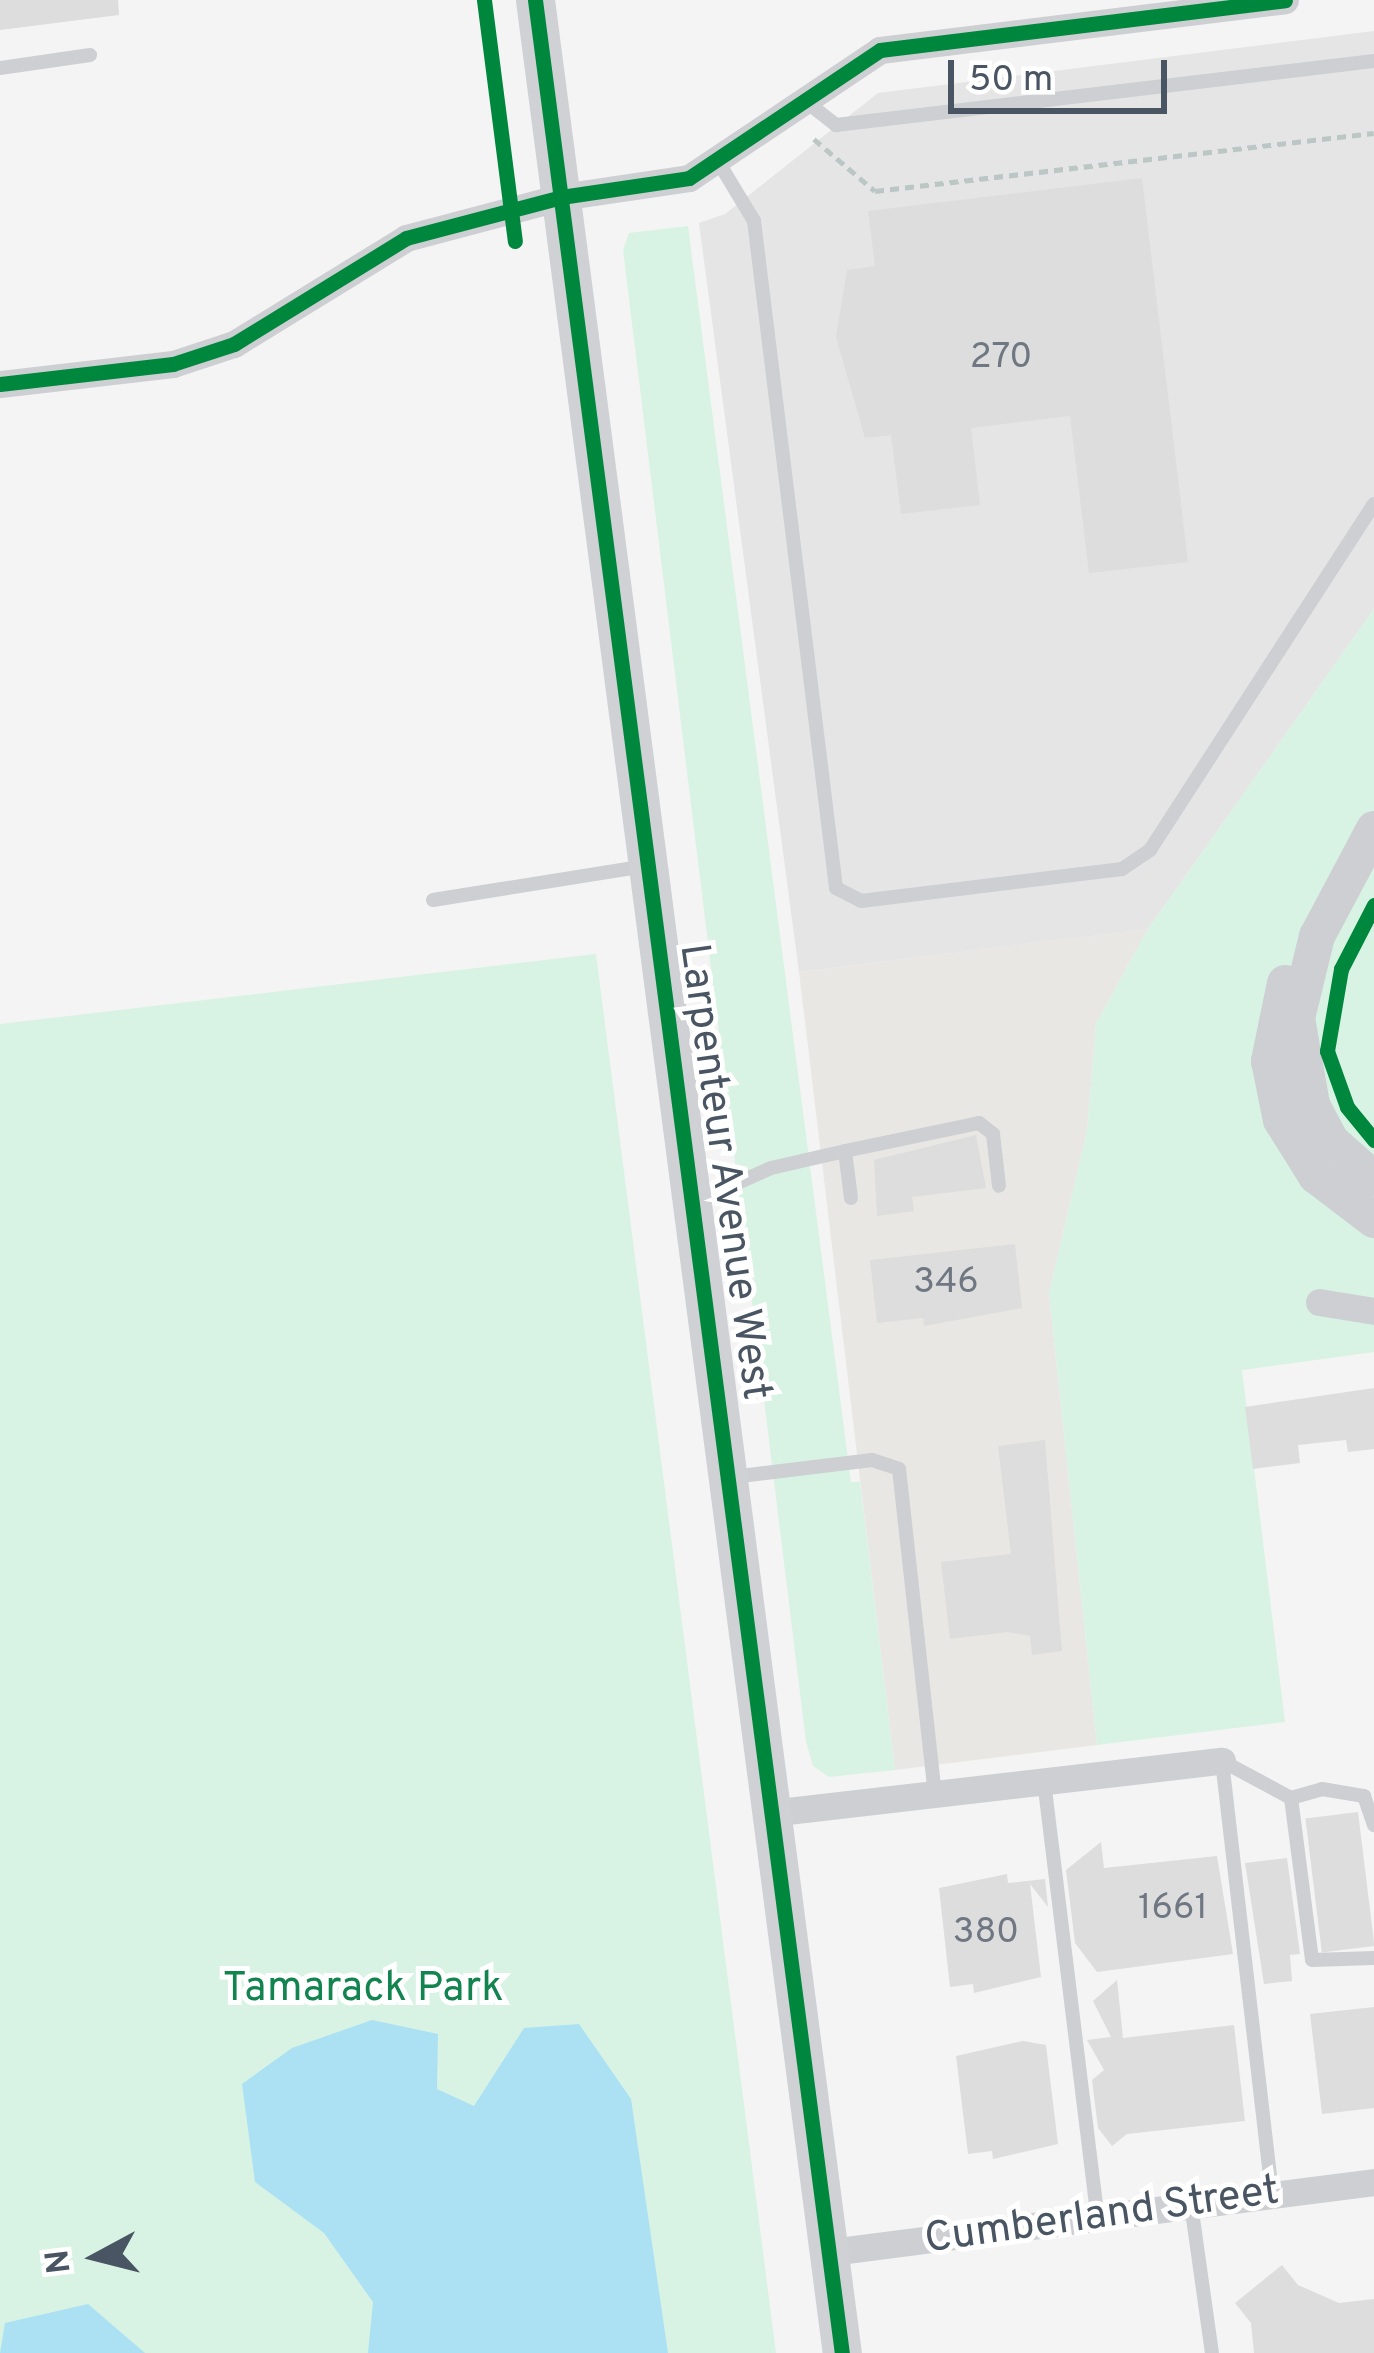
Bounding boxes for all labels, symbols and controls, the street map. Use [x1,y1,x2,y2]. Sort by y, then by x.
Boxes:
scale bar [954,36,1173,110]
text: 50 m [969,58,1053,104]
house number: 270 [970,337,1032,381]
street label: Larpenteur Avenue West [666,939,780,1405]
house number: 346 [913,1262,979,1306]
house number: 1661 [1138,1888,1208,1932]
house number: 380 [953,1912,1019,1956]
park label: Tamarack Park [223,1965,503,2015]
street label: Cumberland Street [922,2167,1282,2267]
north arrow [36,2197,156,2317]
text: N [38,2247,83,2276]

